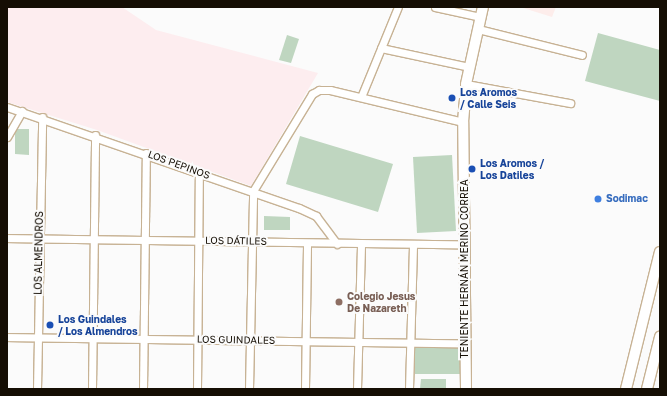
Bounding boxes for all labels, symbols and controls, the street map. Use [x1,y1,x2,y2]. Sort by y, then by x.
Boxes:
place label: Los Aromos / Calle Seis [460,86,517,110]
marker: Los Aromos / Calle Seis [447,93,457,103]
street label: LOS PEPINOS [146,148,212,182]
place label: Los Aromos / Los Datiles [480,157,544,180]
marker: Los Aromos / Los Datiles [467,164,477,174]
street label: TENIENTE HERNÁN MERINO CORREA [459,179,471,359]
place label: Sodimac [606,193,648,205]
marker: Sodimac [593,194,603,204]
street label: LOS ALMENDROS [32,211,46,295]
street label: LOS DÁTILES [205,234,267,248]
place label: Colegio Jesus De Nazareth [347,290,415,314]
marker: Colegio Jesus De Nazareth [334,297,344,307]
place label: Los Guindales / Los Almendros [58,313,138,336]
marker: Los Guindales / Los Almendros [45,320,55,330]
street label: LOS GUINDALES [197,333,275,347]

